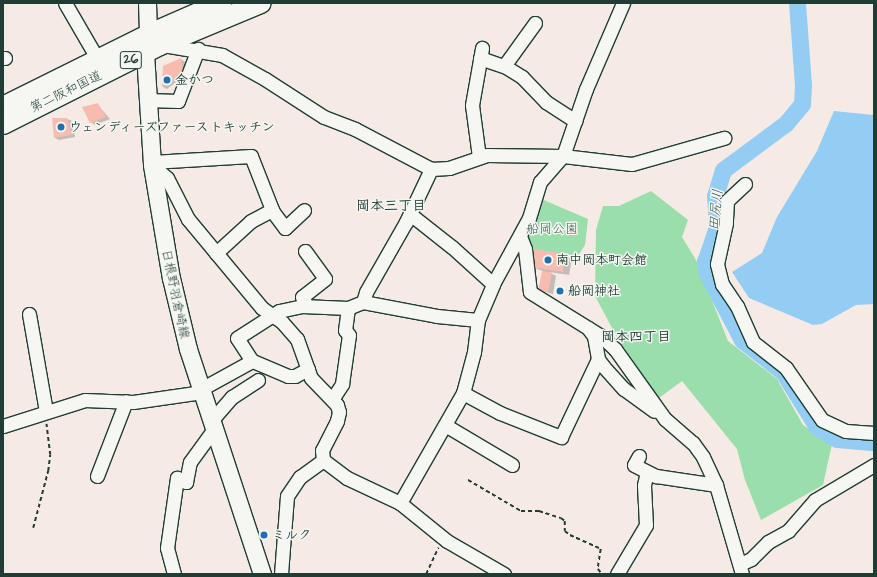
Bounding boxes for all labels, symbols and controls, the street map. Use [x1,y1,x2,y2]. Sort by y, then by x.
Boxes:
road number: 26 [119,50,143,70]
street label: 第二阪和国道 [28,68,104,116]
place label: 金かつ [175,72,214,88]
marker: 金かつ [162,75,172,85]
place label: ウェンディーズファーストキッチン [69,119,277,135]
marker: ウェンディーズファーストキッチン [56,122,66,132]
water label: 田尻川 [705,188,727,232]
district label: 岡本三丁目 [356,198,426,214]
park label: 船岡公園 [526,221,578,237]
street label: 日根野羽倉崎線 [158,248,192,340]
place label: 南中岡本町会館 [556,252,647,268]
marker: 南中岡本町会館 [543,255,553,265]
place label: 船岡神社 [568,283,620,299]
marker: 船岡神社 [555,286,565,296]
district label: 岡本四丁目 [601,329,671,345]
place label: ミルク [272,527,311,543]
marker: ミルク [259,530,269,540]

